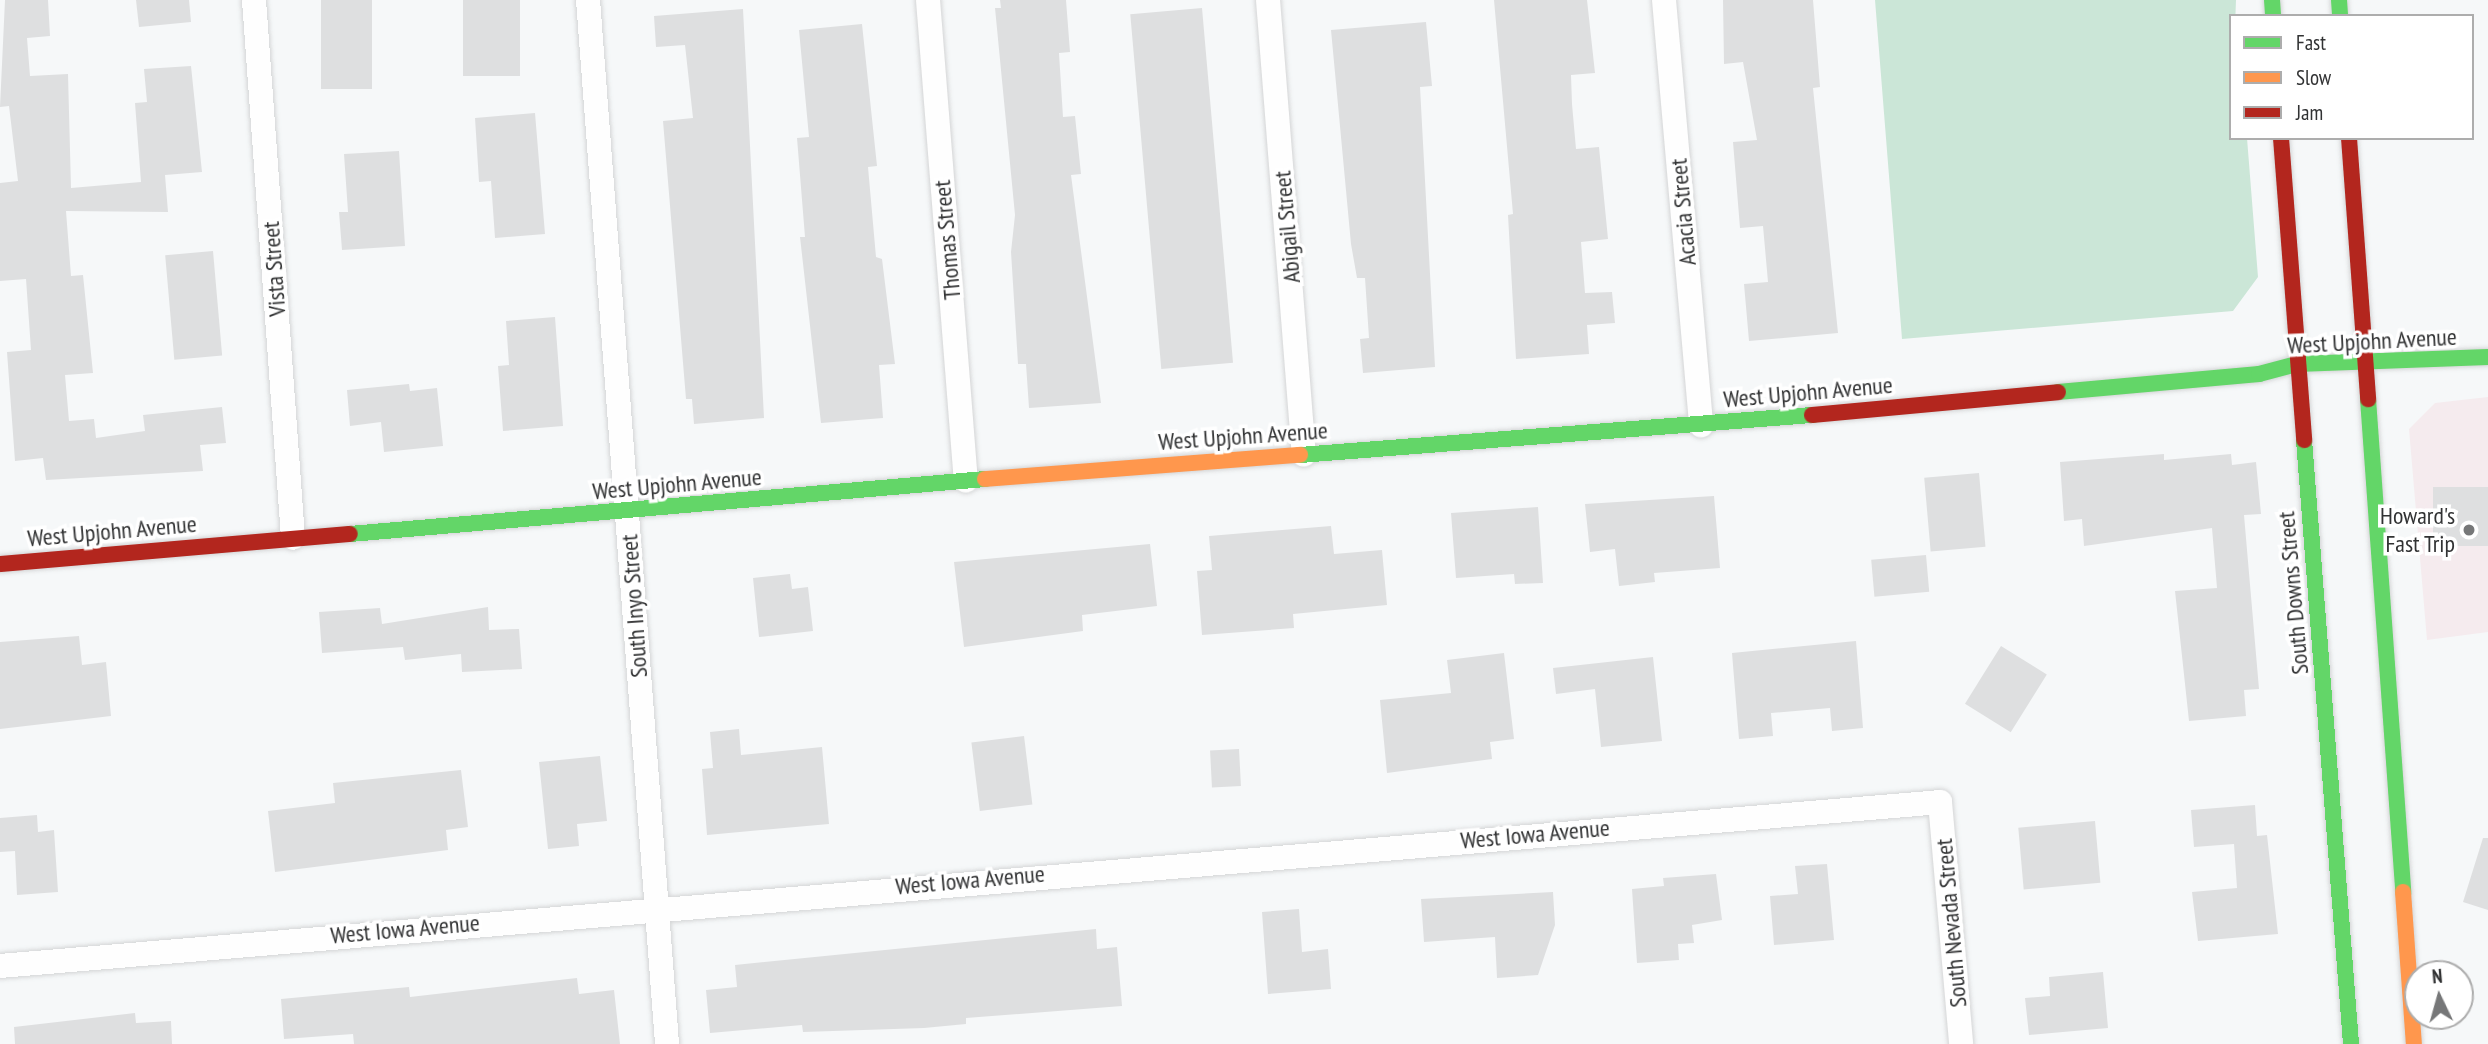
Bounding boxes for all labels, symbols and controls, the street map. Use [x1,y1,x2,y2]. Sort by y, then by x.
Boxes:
legend [2229,14,2474,140]
text: Fast [2296,29,2326,56]
text: Slow [2296,64,2331,91]
text: Jam [2296,99,2323,126]
street label: Acacia Street [1664,157,1702,267]
street label: Abigail Street [1268,170,1306,284]
street label: Thomas Street [927,179,967,301]
street label: Vista Street [256,220,292,318]
street label: West Upjohn Avenue [2286,322,2458,360]
street label: West Upjohn Avenue [1722,370,1894,414]
street label: West Upjohn Avenue [1157,416,1329,456]
street label: West Upjohn Avenue [591,462,763,506]
place label: Howard's Fast Trip [2380,502,2455,558]
street label: West Upjohn Avenue [26,509,198,553]
street label: South Downs Street [2272,510,2314,676]
marker: Howard's Fast Trip [2461,522,2477,538]
street label: South Inyo Street [615,533,653,679]
street label: West Iowa Avenue [1459,813,1611,855]
street label: South Nevada Street [1929,837,1973,1009]
street label: West Iowa Avenue [894,859,1046,901]
street label: West Iowa Avenue [329,908,481,950]
north arrow [2404,960,2474,1030]
text: N [2431,964,2443,988]

